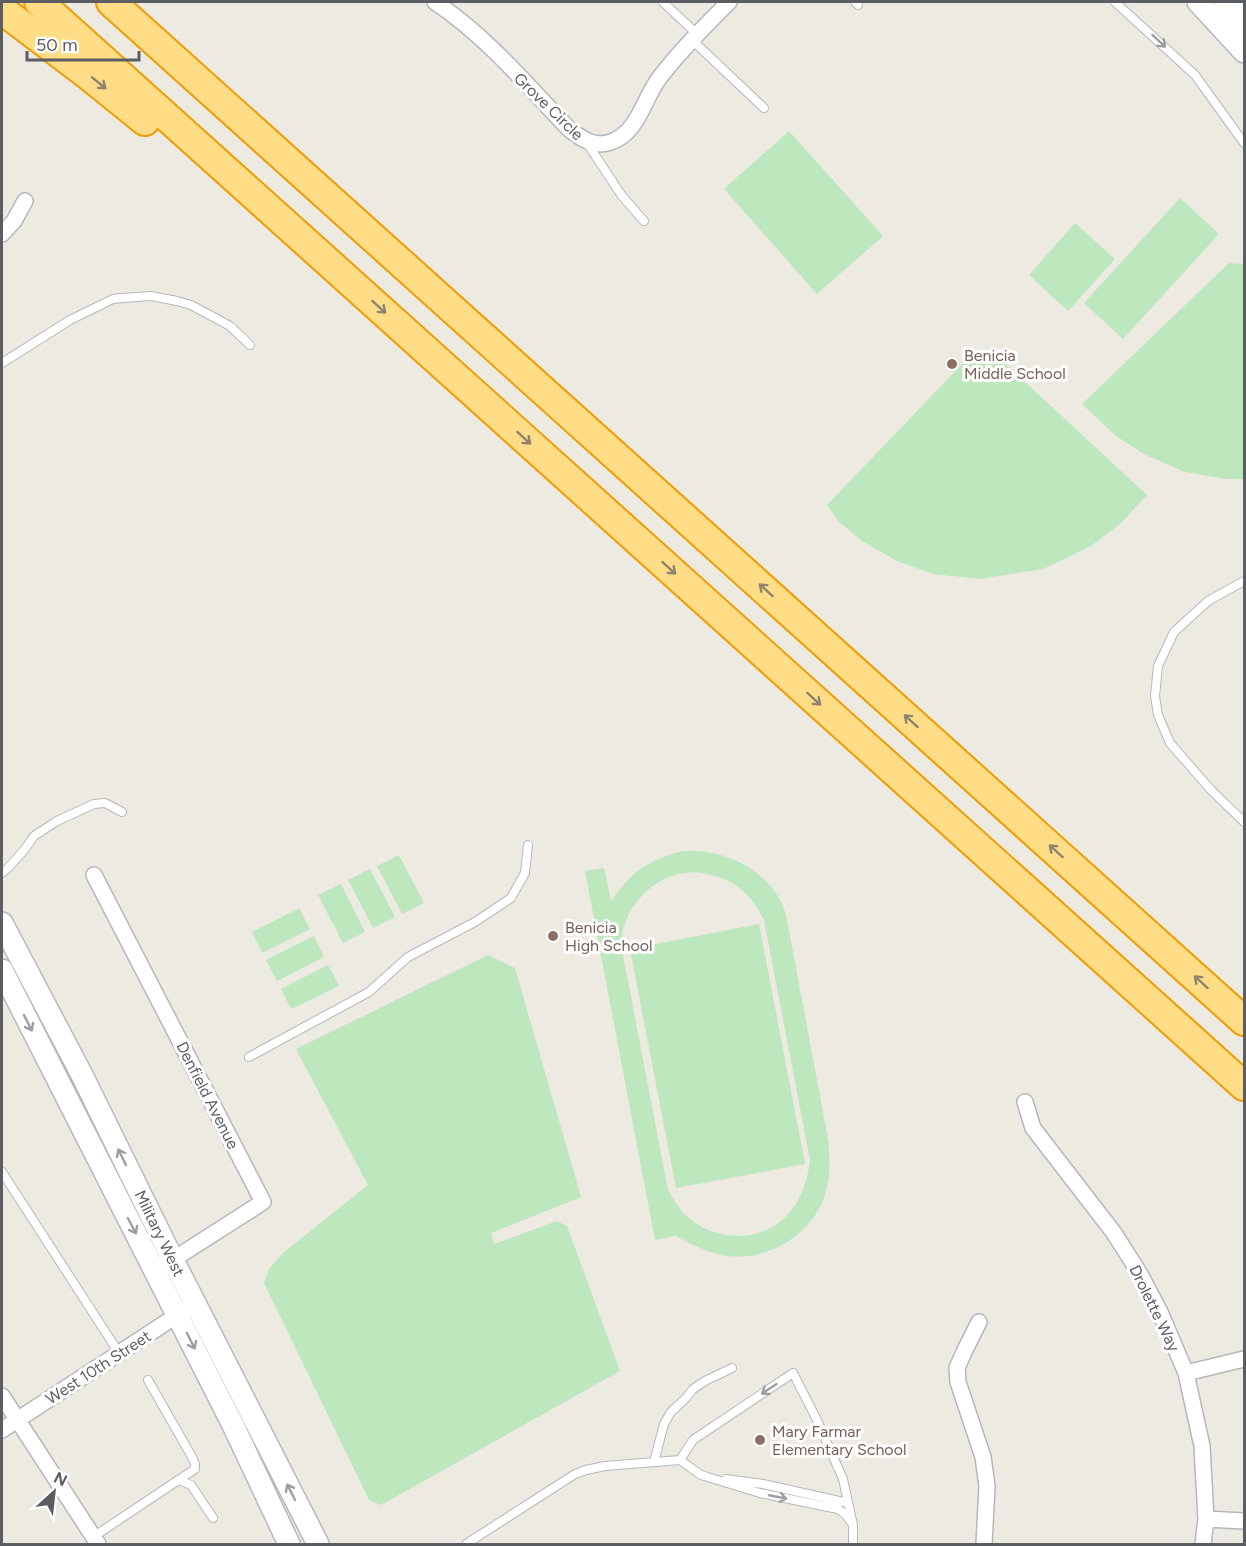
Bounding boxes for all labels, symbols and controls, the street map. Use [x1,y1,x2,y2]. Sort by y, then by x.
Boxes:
scale bar [27,24,140,62]
text: 50 m [36,34,78,56]
one-way arrow [1151,34,1166,48]
street label: Grove Circle [510,69,587,144]
one-way arrow [90,77,106,90]
one-way arrow [371,300,386,314]
place label: Benicia Middle School [964,346,1066,383]
marker: Benicia Middle School [945,357,959,371]
one-way arrow [516,431,531,445]
one-way arrow [661,561,676,575]
one-way arrow [759,583,774,597]
one-way arrow [806,692,821,706]
one-way arrow [904,714,919,728]
one-way arrow [1049,844,1064,858]
place label: Benicia High School [565,918,653,955]
marker: Benicia High School [546,929,560,943]
one-way arrow [1194,975,1209,989]
one-way arrow [23,1013,34,1031]
street label: Denfield Avenue [172,1038,243,1152]
one-way arrow [116,1148,128,1166]
street label: Military West [131,1187,189,1279]
one-way arrow [127,1217,138,1235]
street label: Drolette Way [1125,1262,1184,1355]
street label: West 10th Street [42,1326,154,1408]
one-way arrow [186,1332,197,1350]
one-way arrow [761,1383,778,1395]
place label: Mary Farmar Elementary School [772,1422,906,1459]
marker: Mary Farmar Elementary School [753,1433,767,1447]
north arrow [24,1462,84,1522]
text: N [51,1468,70,1490]
one-way arrow [285,1484,297,1502]
one-way arrow [767,1492,787,1503]

